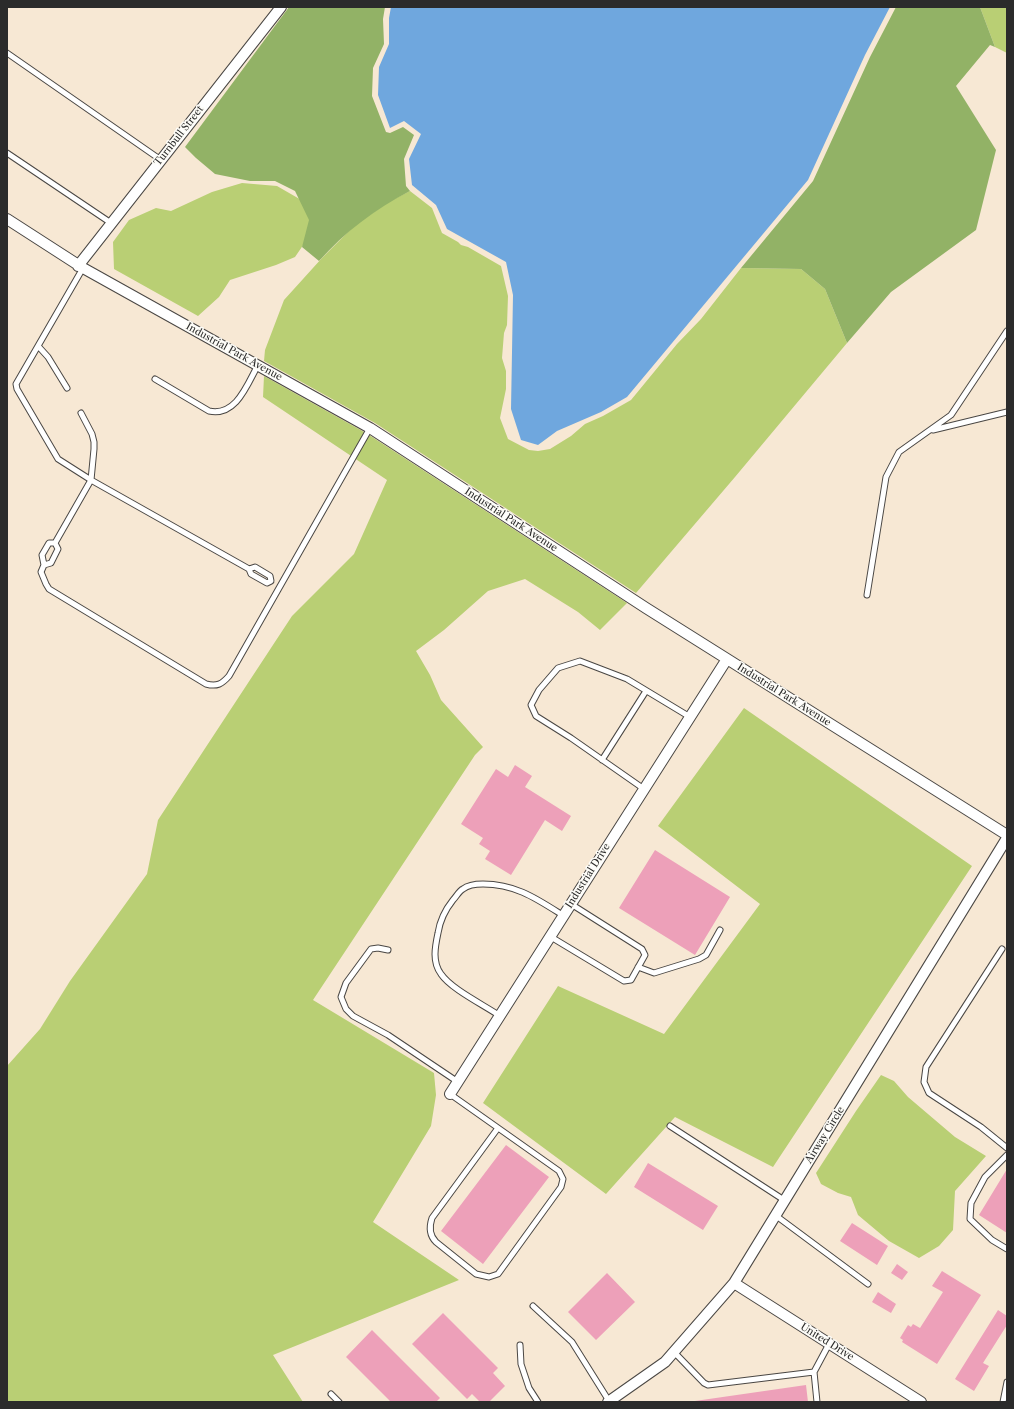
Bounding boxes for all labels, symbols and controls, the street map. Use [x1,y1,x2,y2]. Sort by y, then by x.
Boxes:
street label: Turnbull Street [152,104,206,168]
street label: Industrial Park Avenue [184,321,284,383]
street label: Industrial Park Avenue [462,486,560,554]
street label: Industrial Park Avenue [735,661,833,729]
street label: Industrial Drive [563,841,613,911]
street label: Airway Circle [803,1104,847,1166]
street label: United Drive [798,1321,856,1363]

